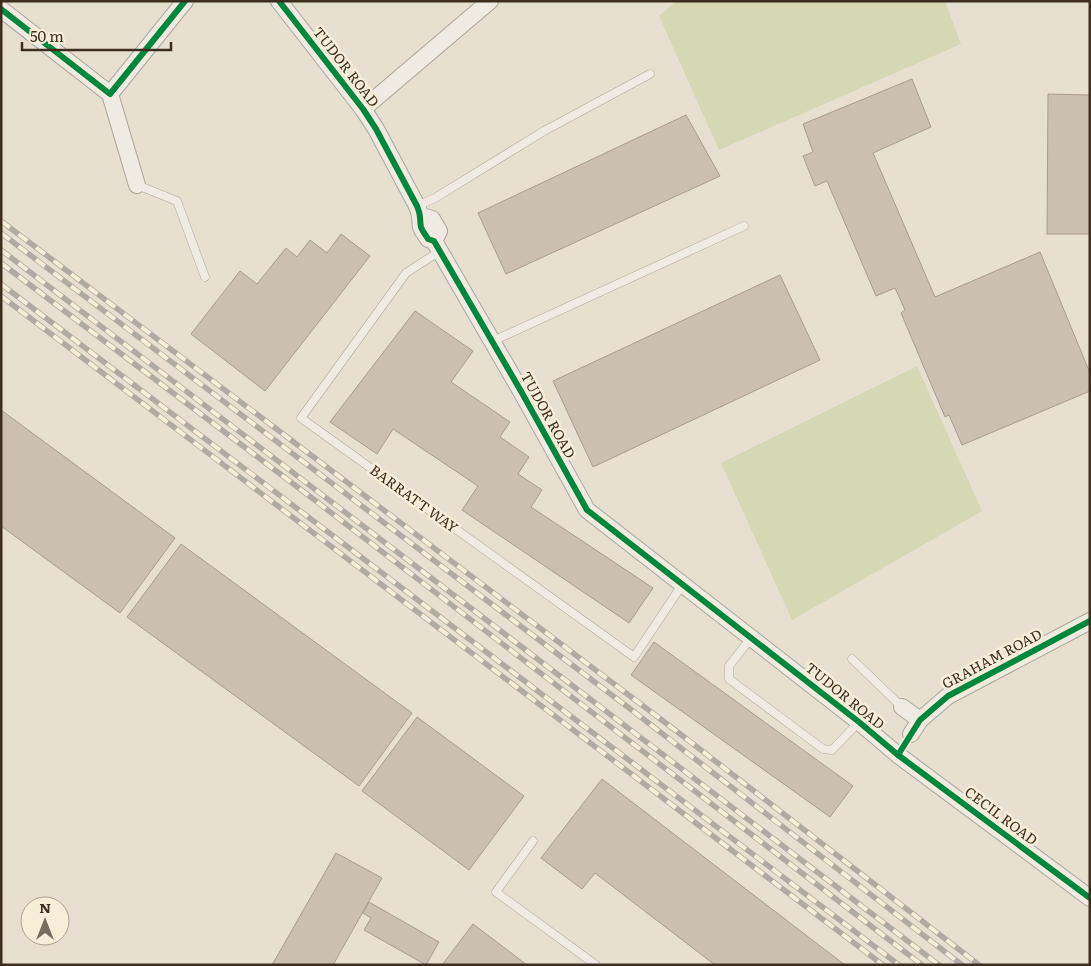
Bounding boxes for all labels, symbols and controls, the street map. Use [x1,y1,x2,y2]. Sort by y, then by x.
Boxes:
scale bar [22,20,171,52]
street label: TUDOR ROAD [309,22,385,111]
text: 50 m [30,24,64,47]
street label: TUDOR ROAD [517,367,581,462]
street label: BARRATT WAY [366,459,463,537]
street label: GRAHAM ROAD [938,623,1045,693]
street label: TUDOR ROAD [802,657,890,734]
street label: CECIL ROAD [961,781,1042,849]
north arrow [20,896,70,946]
text: N [39,897,51,917]

